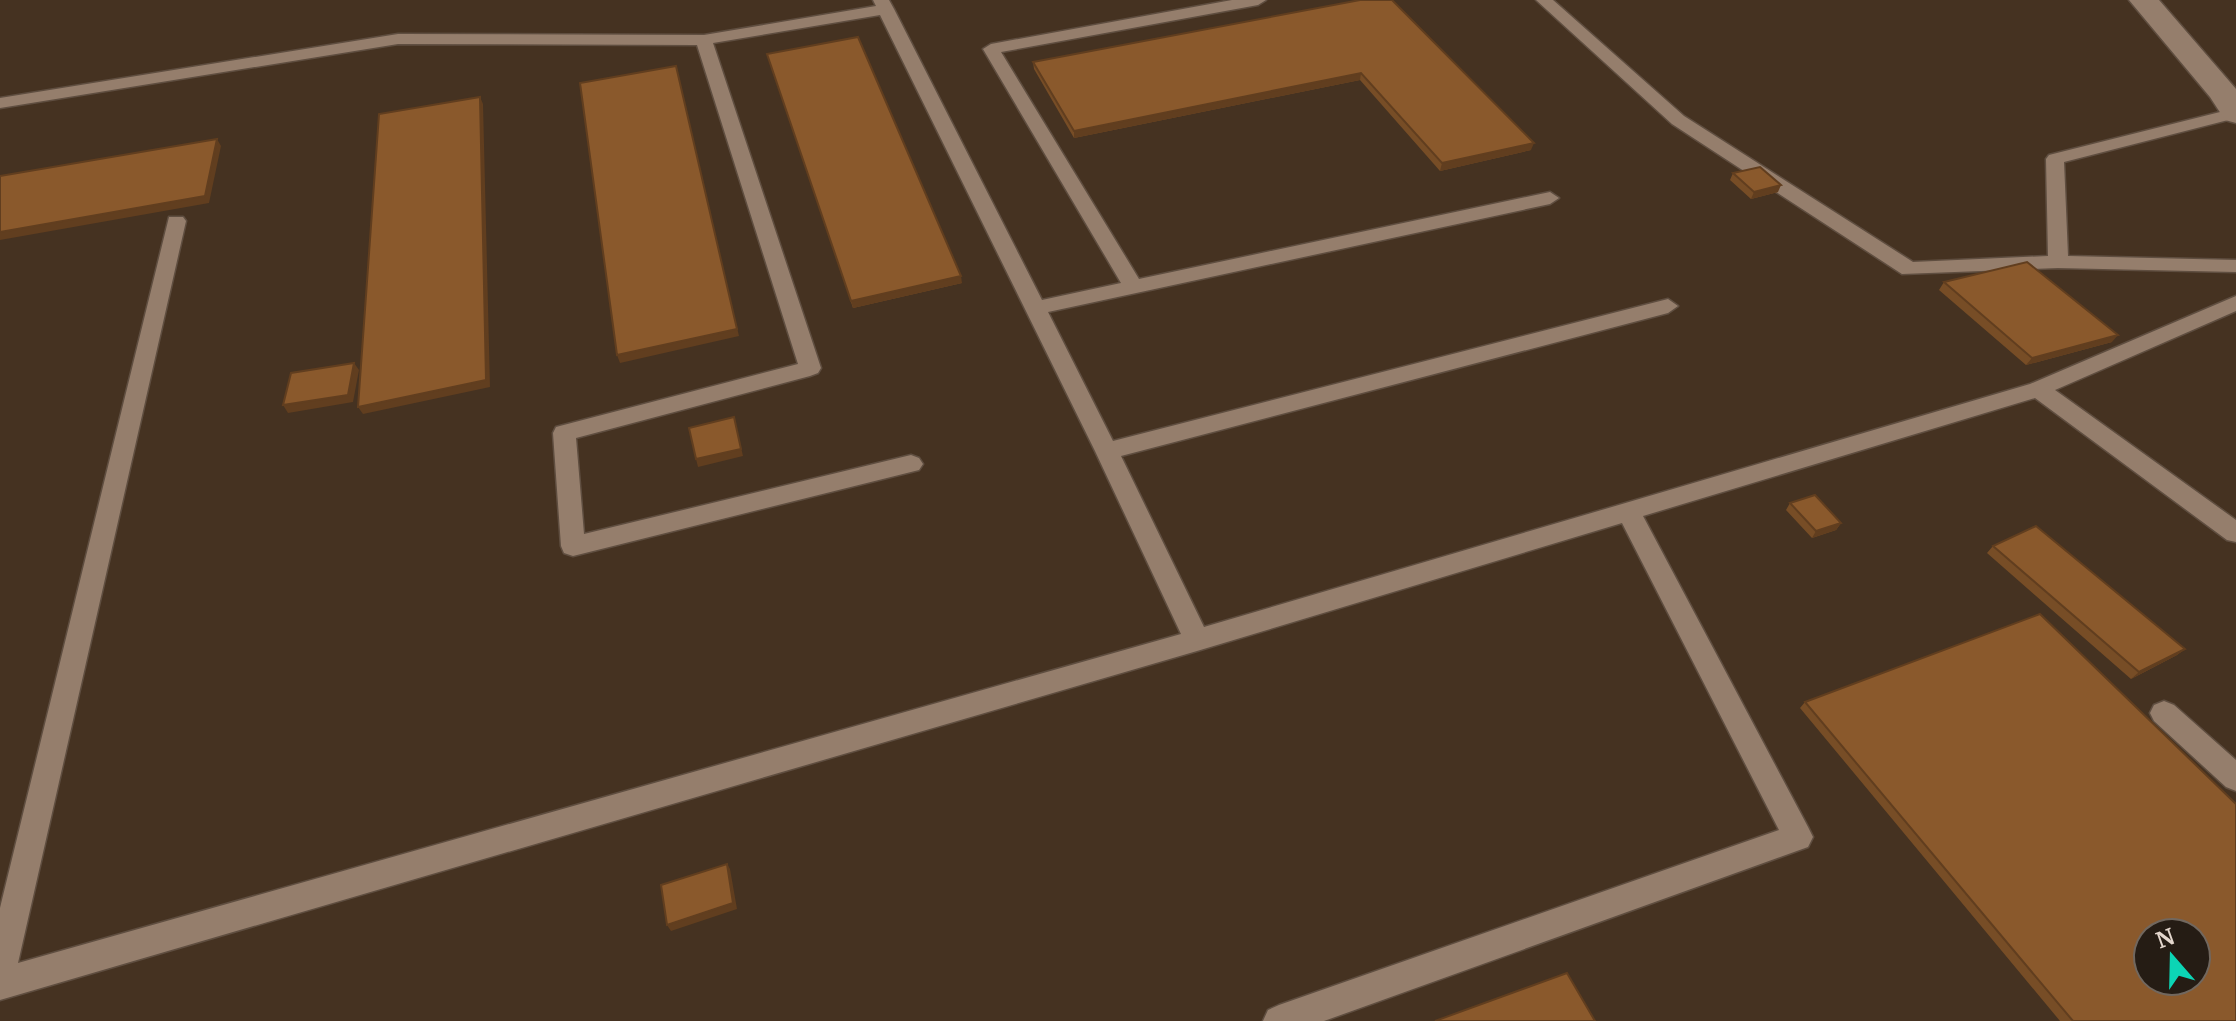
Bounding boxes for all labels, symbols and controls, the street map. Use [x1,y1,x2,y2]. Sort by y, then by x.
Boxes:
north arrow [2132,917,2212,997]
text: N [2152,922,2179,954]

